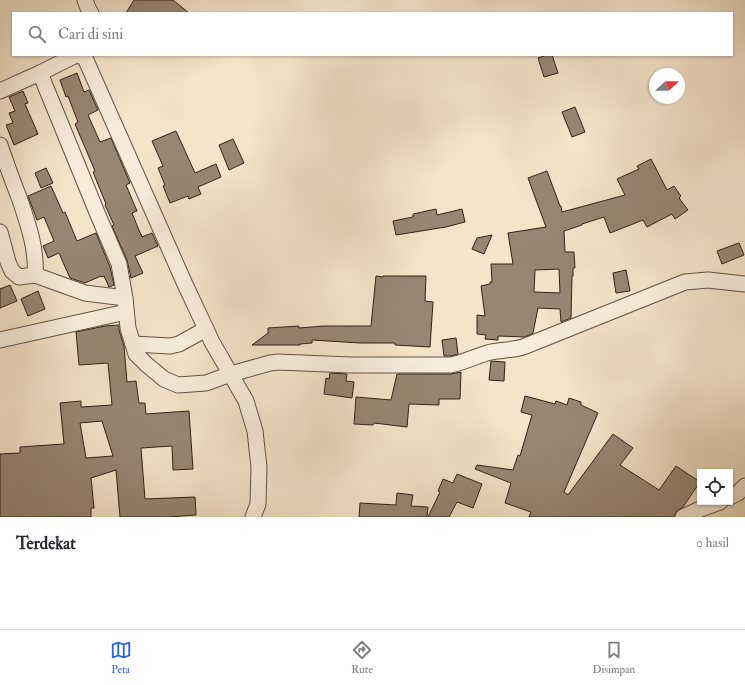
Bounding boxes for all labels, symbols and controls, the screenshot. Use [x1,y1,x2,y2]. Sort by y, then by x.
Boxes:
search box [12,12,733,56]
icon: search [26,23,48,45]
text: Cari di sini [58,25,123,44]
north arrow [649,68,685,104]
map controls [697,469,733,505]
button: locate [697,469,733,505]
text: Terdekat [16,533,76,554]
text: 0 hasil [696,535,729,551]
tab: Peta [110,639,132,676]
tab: Rute [351,639,373,676]
tab: Disimpan [592,639,635,676]

